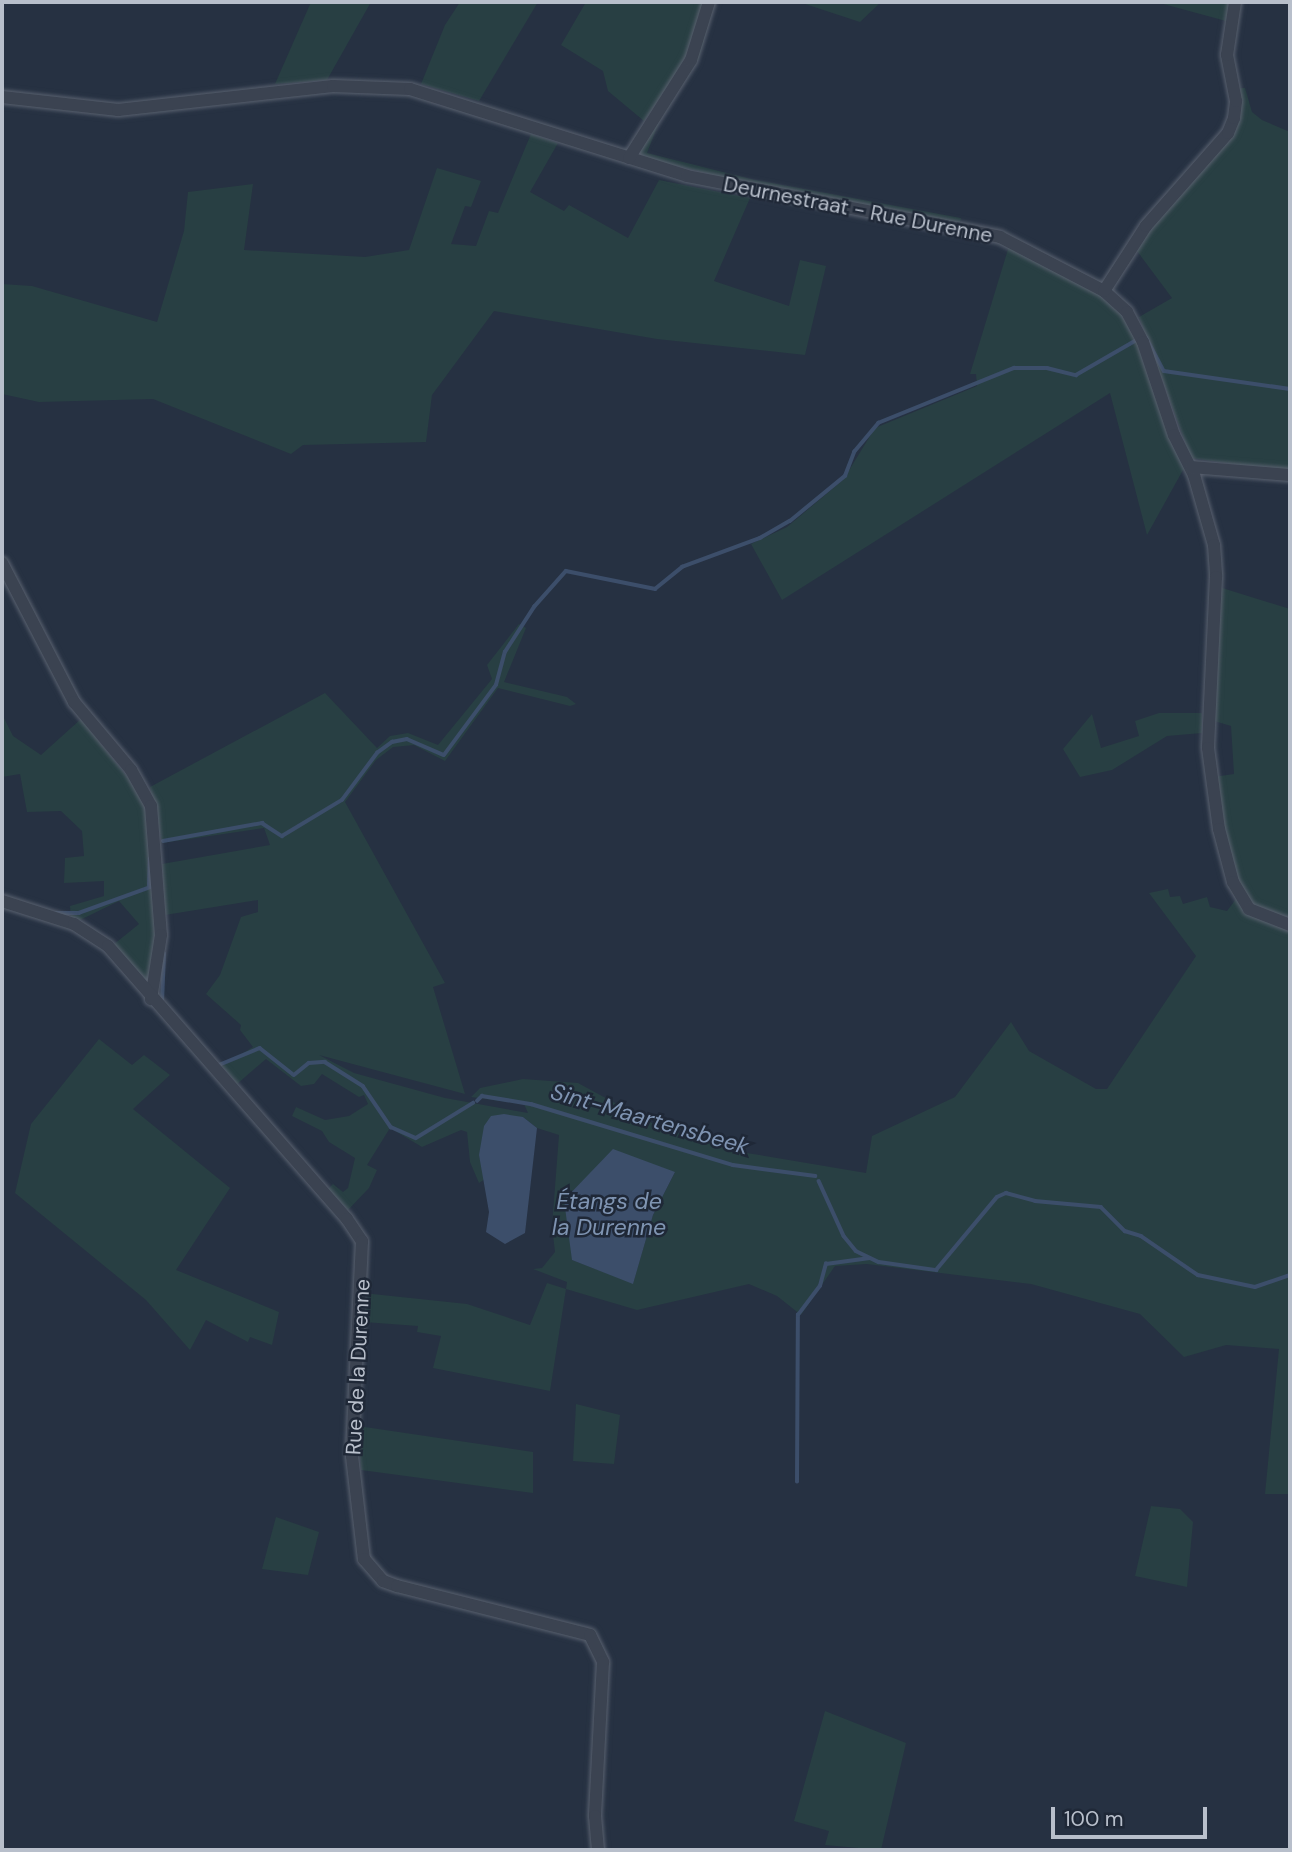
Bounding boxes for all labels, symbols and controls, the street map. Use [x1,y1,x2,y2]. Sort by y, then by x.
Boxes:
street label: Deurnestraat - Rue Durenne [721,172,995,248]
water label: Sint-Maartensbeek [548,1077,752,1161]
water label: Étangs de la Durenne [552,1187,666,1241]
street label: Rue de la Durenne [341,1278,375,1456]
scale bar [1054,1792,1210,1836]
text: 100 m [1064,1805,1124,1833]

